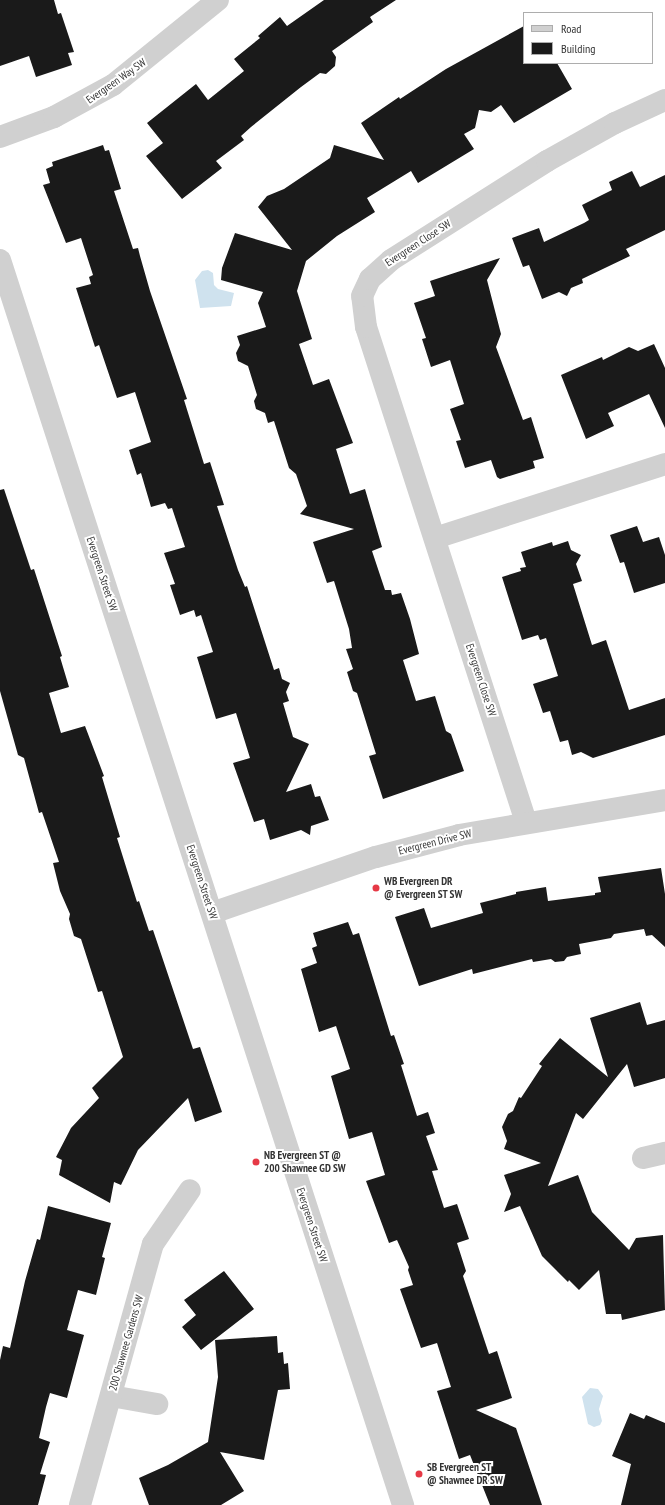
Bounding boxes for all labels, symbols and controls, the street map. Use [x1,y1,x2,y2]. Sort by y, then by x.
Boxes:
legend [523,12,653,64]
text: Road [561,21,581,36]
text: Building [561,41,596,56]
street label: Evergreen Way SW [83,55,149,107]
street label: Evergreen Close SW [383,217,453,269]
street label: Evergreen Street SW [84,535,120,613]
street label: Evergreen Close SW [463,642,499,718]
street label: Evergreen Drive SW [397,827,473,857]
street label: Evergreen Street SW [184,843,220,921]
place label: WB Evergreen DR @ Evergreen ST SW [384,875,463,901]
marker: WB Evergreen DR @ Evergreen ST SW [371,883,381,893]
place label: NB Evergreen ST @ 200 Shawnee GD SW [264,1149,346,1175]
marker: NB Evergreen ST @ 200 Shawnee GD SW [251,1157,261,1167]
street label: Evergreen Street SW [294,1186,330,1264]
street label: 200 Shawnee Gardens SW [106,1294,146,1392]
place label: SB Evergreen ST @ Shawnee DR SW [427,1461,503,1487]
marker: SB Evergreen ST @ Shawnee DR SW [414,1469,424,1479]

